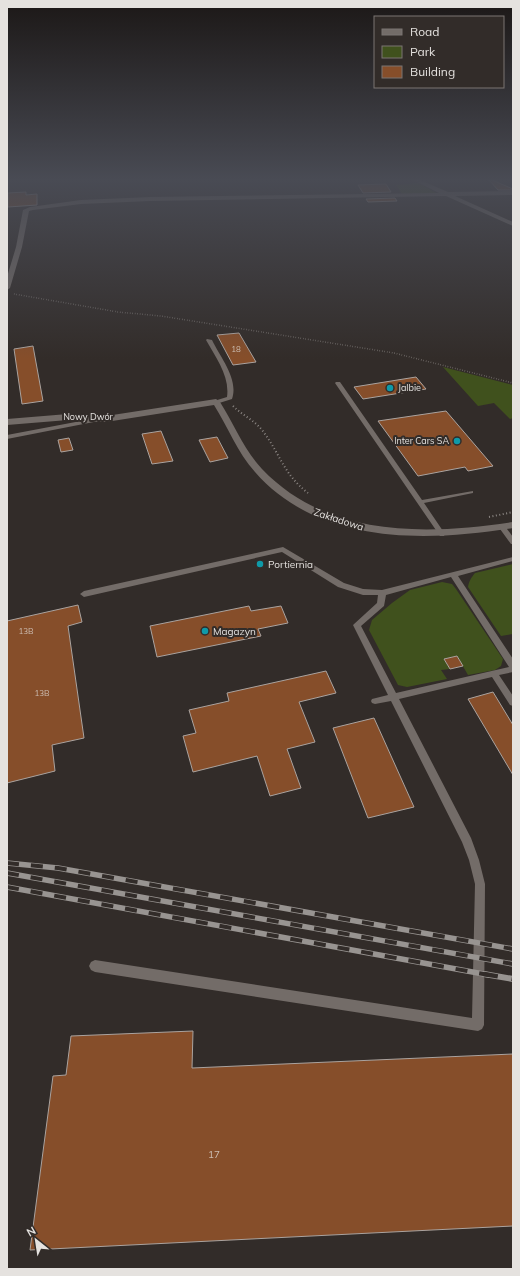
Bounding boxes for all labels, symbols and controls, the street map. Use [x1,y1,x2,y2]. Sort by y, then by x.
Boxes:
legend [374,16,504,88]
text: Road [410,24,439,39]
text: Park [410,44,436,59]
text: Building [410,64,455,79]
house number: 18 [231,344,241,354]
place label: Jalbie [398,382,421,393]
marker: Jalbie [385,383,395,393]
street label: Nowy Dwór [63,411,114,423]
place label: Inter Cars SA [394,435,449,446]
marker: Inter Cars SA [452,436,462,446]
street label: Zakładowa [312,505,365,534]
place label: Portiernia [268,558,313,571]
marker: Portiernia [255,559,265,569]
place label: Magazyn [213,625,256,638]
house number: 13B [18,626,34,636]
marker: Magazyn [200,626,210,636]
house number: 13B [34,688,50,698]
house number: 17 [208,1148,220,1161]
north arrow [16,1220,56,1260]
text: N [24,1223,38,1239]

